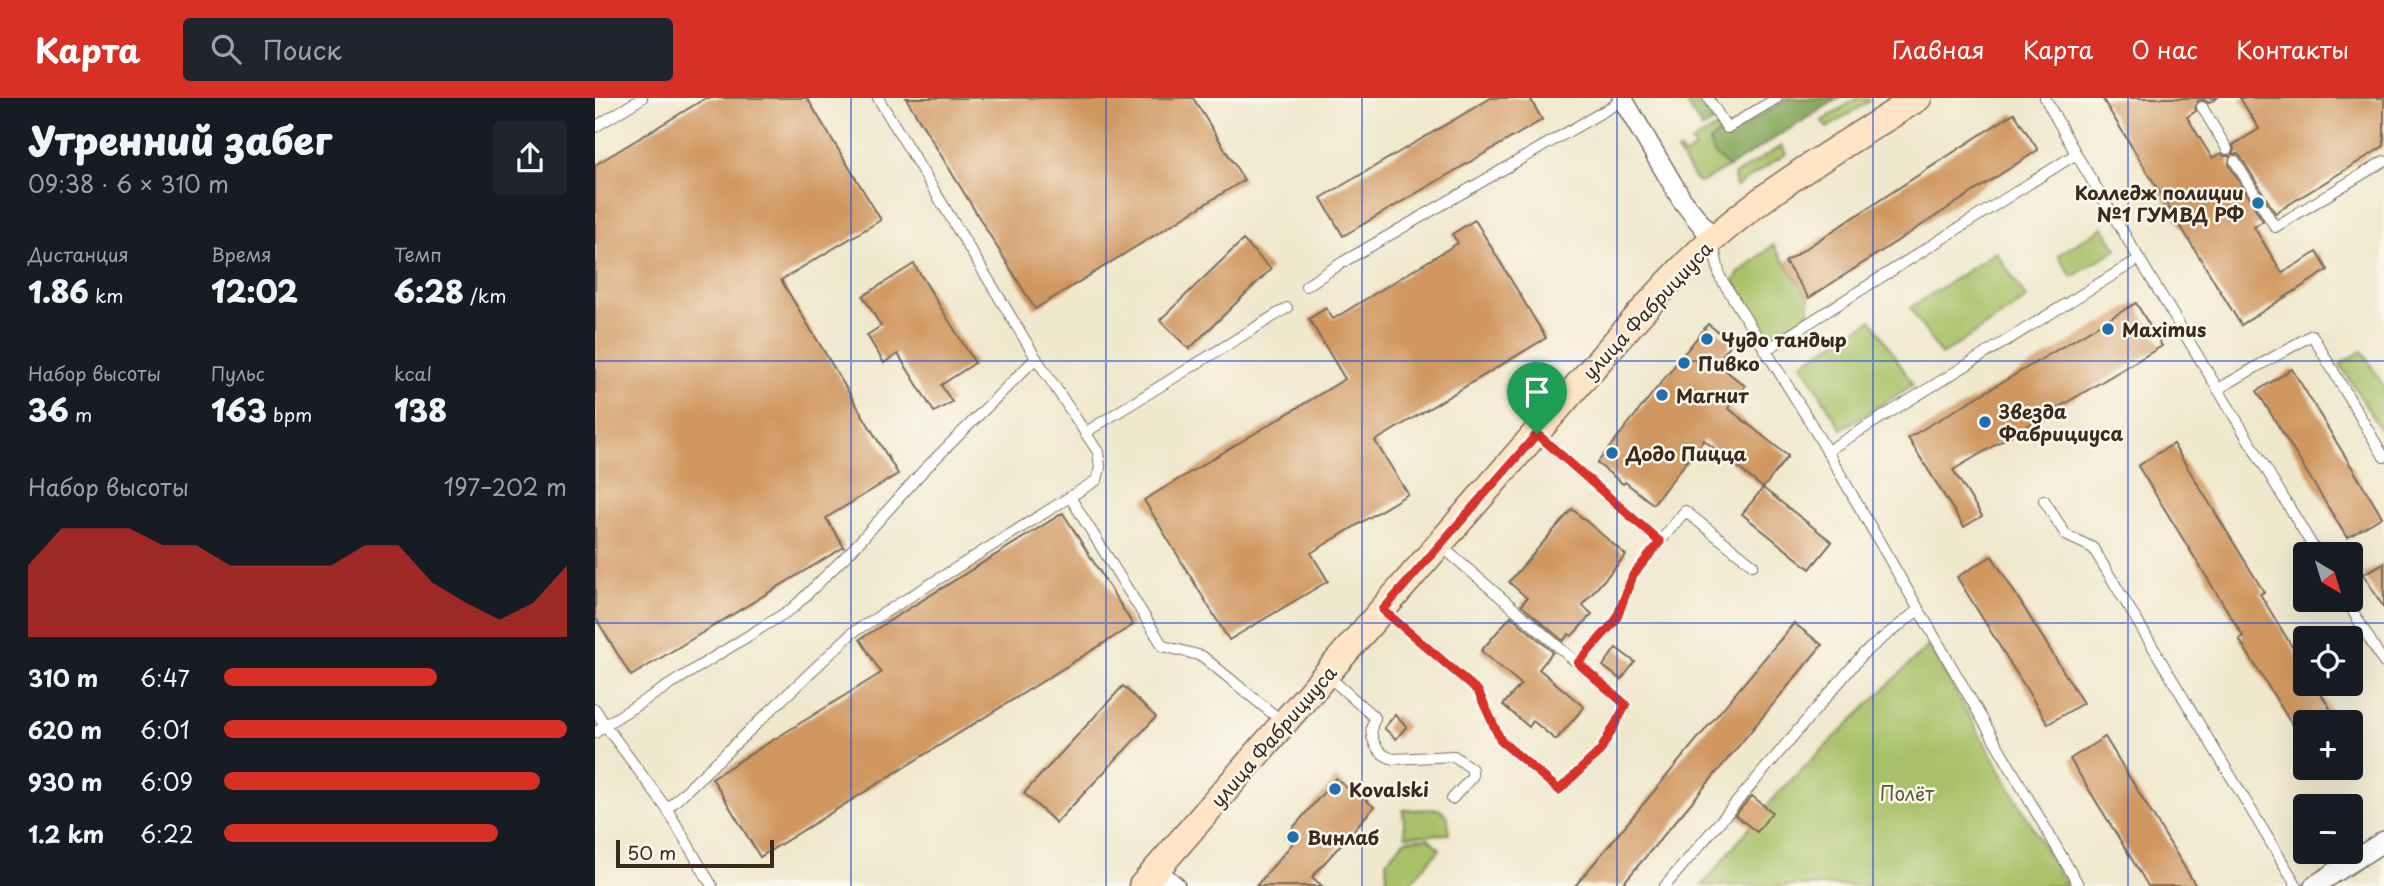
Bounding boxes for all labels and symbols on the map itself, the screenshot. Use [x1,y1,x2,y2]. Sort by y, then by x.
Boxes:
place label: Колледж полиции №1 ГУМВД РФ [2075,178,2244,228]
marker: Колледж полиции №1 ГУМВД РФ [2250,195,2266,211]
street label: улица Фабрициуса [1575,235,1719,385]
place label: Maximus [2122,315,2206,343]
marker: Maximus [2100,321,2116,337]
place label: Чудо тандыр [1721,325,1847,353]
marker: Чудо тандыр [1699,331,1715,347]
place label: Пивко [1698,349,1760,377]
marker: Пивко [1676,355,1692,371]
pin [1507,362,1567,434]
place label: Магнит [1676,381,1749,409]
marker: Магнит [1654,387,1670,403]
place label: Звезда Фабрициуса [1998,397,2123,447]
marker: Звезда Фабрициуса [1977,414,1993,430]
place label: Додо Пицца [1625,439,1747,467]
marker: Додо Пицца [1604,445,1620,461]
north arrow [2293,542,2363,612]
street label: улица Фабрициуса [1203,659,1343,813]
place label: Kovalski [1349,775,1429,803]
park label: Полёт [1880,779,1935,807]
marker: Kovalski [1327,781,1343,797]
place label: Винлаб [1307,823,1380,851]
marker: Винлаб [1285,829,1301,845]
scale bar [616,837,773,869]

